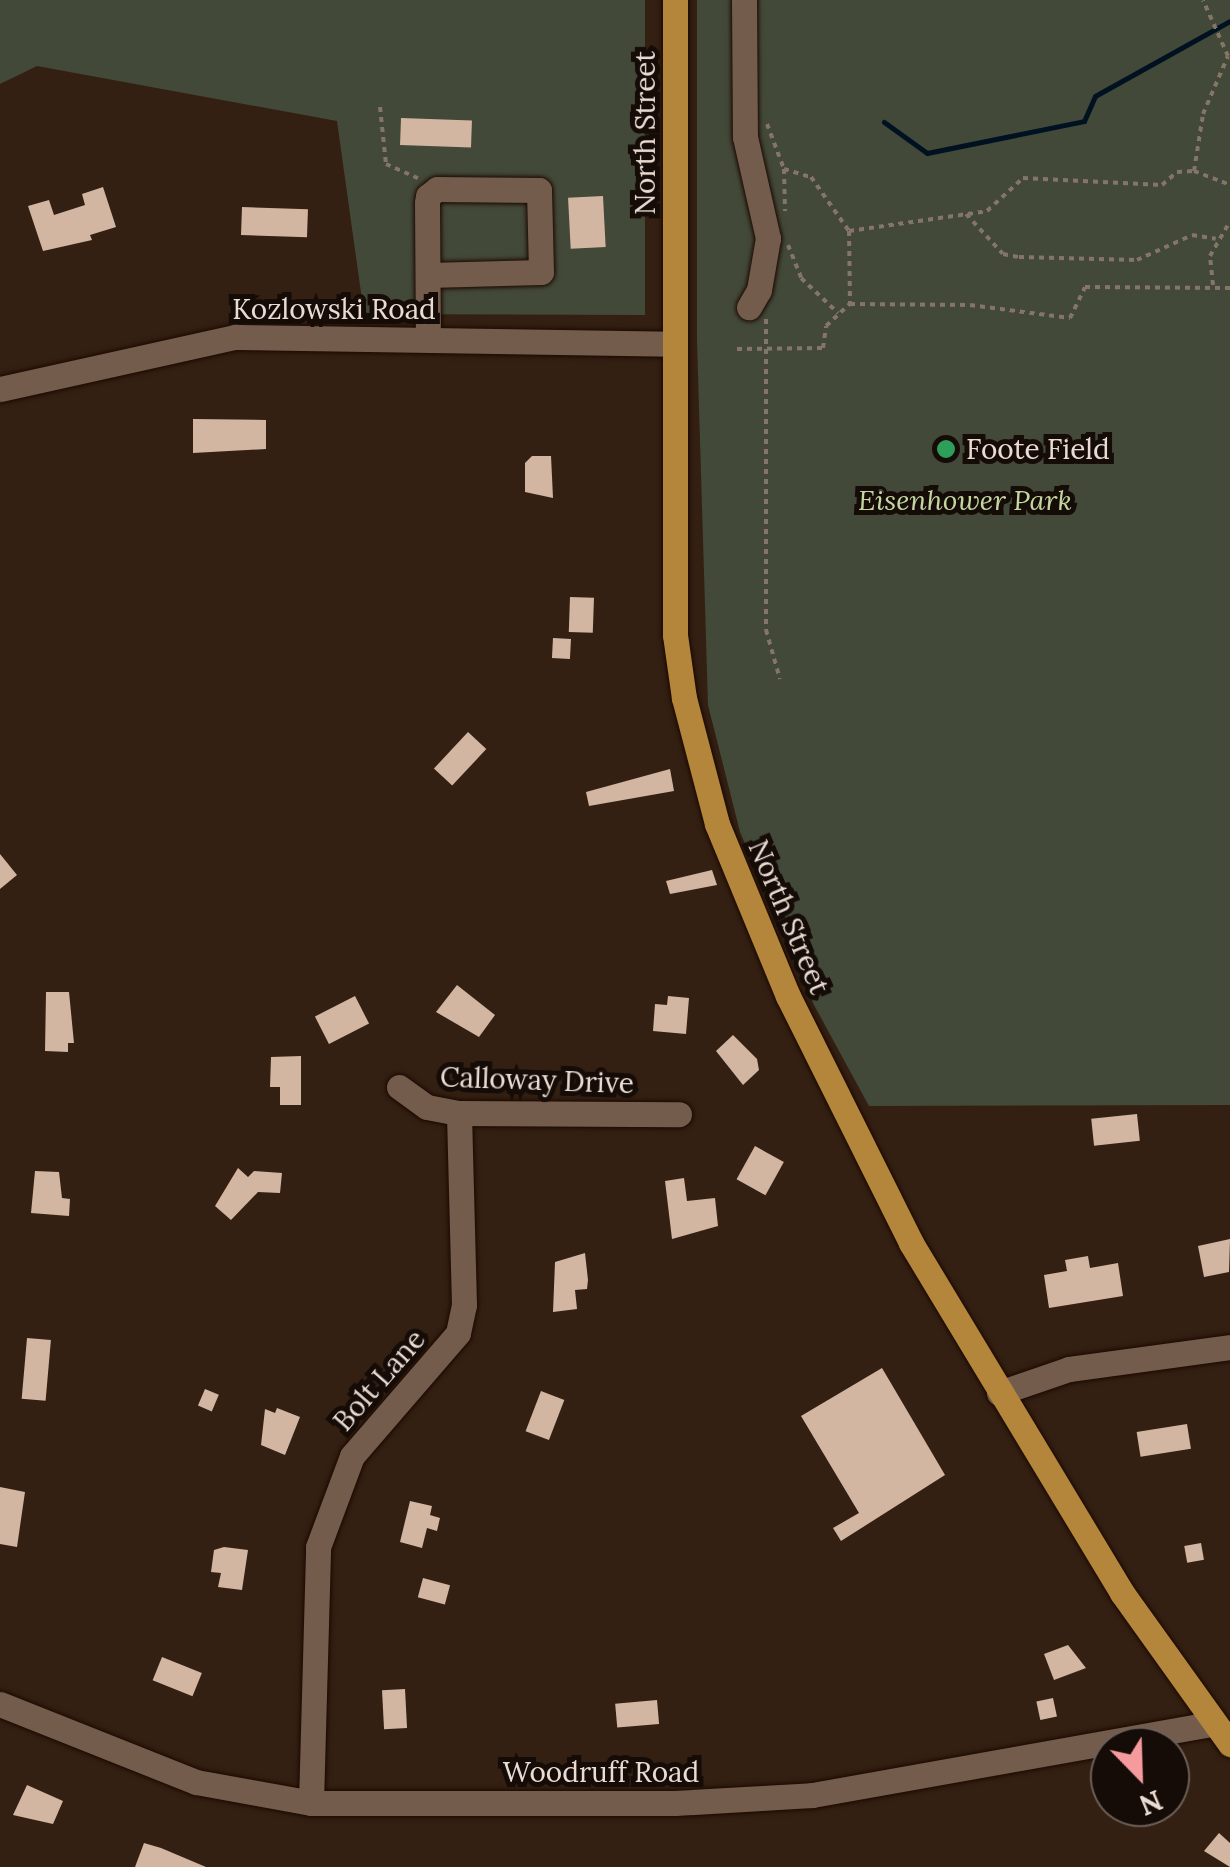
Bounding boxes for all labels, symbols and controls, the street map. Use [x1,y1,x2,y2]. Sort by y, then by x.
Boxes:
street label: North Street [628,51,662,215]
street label: Kozlowski Road [232,292,436,326]
place label: Foote Field [966,432,1110,466]
marker: Foote Field [935,438,957,460]
park label: Eisenhower Park [858,483,1072,517]
street label: North Street [741,835,837,999]
street label: Calloway Drive [440,1060,634,1100]
street label: Bolt Lane [326,1323,432,1437]
north arrow [1090,1727,1190,1827]
street label: Woodruff Road [503,1755,699,1789]
text: N [1134,1782,1168,1824]

